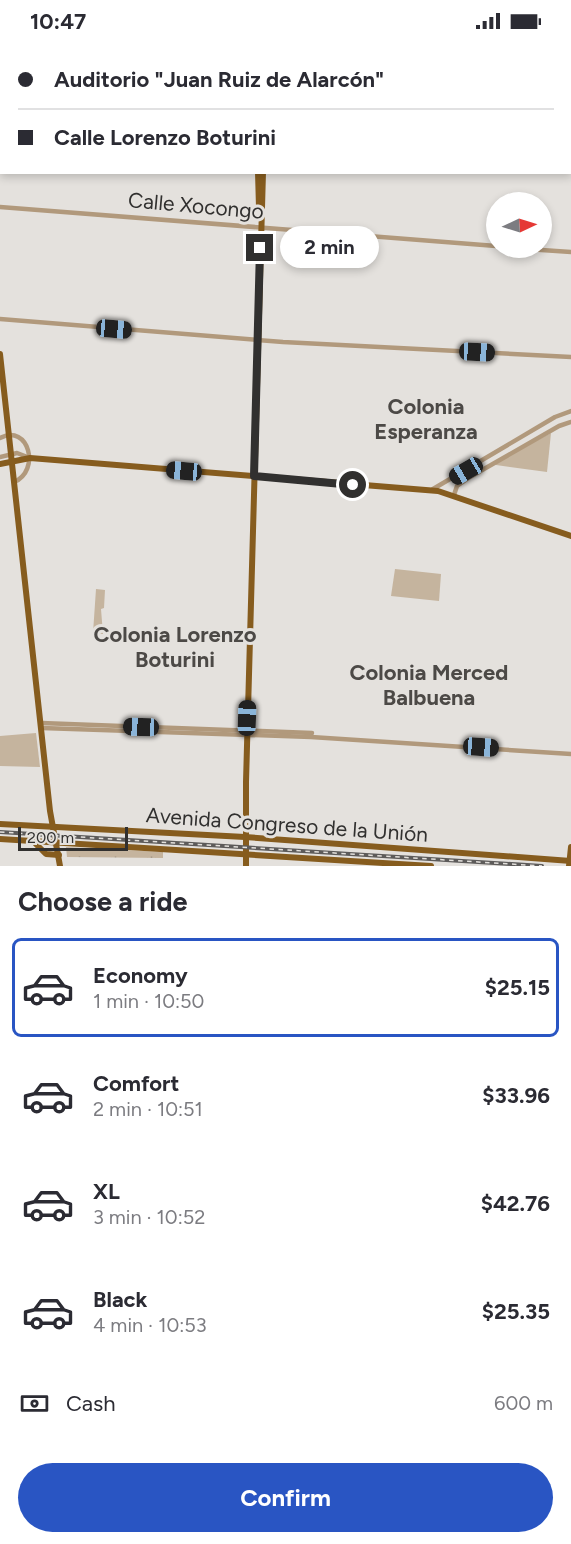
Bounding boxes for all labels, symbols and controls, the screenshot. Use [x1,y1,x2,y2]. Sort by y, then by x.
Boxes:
text: 10:47 [30,8,86,35]
text: Auditorio "Juan Ruiz de Alarcón" [54,66,384,93]
text: Calle Lorenzo Boturini [54,124,276,151]
street label: Calle Xocongo [127,187,265,224]
north arrow [486,192,552,258]
map controls [486,192,552,258]
callout: 2 min [281,227,380,269]
route end [246,234,273,261]
text: 2 min [304,235,355,259]
car [95,318,133,340]
car [459,342,495,362]
district label: Colonia Esperanza [374,393,478,445]
car [446,454,486,488]
car [165,460,203,482]
route start [339,471,366,498]
district label: Colonia Lorenzo Boturini [93,621,257,673]
district label: Colonia Merced Balbuena [350,659,508,711]
car [237,700,257,736]
car [123,717,159,737]
car [462,737,500,757]
street label: Avenida Congreso de la Unión [145,802,429,847]
scale bar [18,824,128,851]
text: 200 m [27,828,74,847]
text: Choose a ride [18,885,187,918]
icon: car [21,961,75,1015]
text: Economy [93,962,188,989]
text: $25.15 [485,974,550,1001]
text: 1 min · 10:50 [93,989,204,1013]
icon: car [21,1069,75,1123]
text: Comfort [93,1070,179,1097]
text: $33.96 [482,1082,550,1109]
text: 2 min · 10:51 [93,1097,203,1121]
icon: car [21,1177,75,1231]
text: XL [93,1178,120,1205]
text: $42.76 [481,1190,550,1217]
text: 3 min · 10:52 [93,1205,205,1229]
icon: car [21,1285,75,1339]
text: Black [93,1286,147,1313]
text: $25.35 [482,1298,550,1325]
text: 4 min · 10:53 [93,1313,207,1337]
icon: cash [18,1387,51,1420]
text: Cash [66,1390,116,1417]
text: 600 m [494,1391,553,1415]
button: Confirm [18,1463,553,1532]

